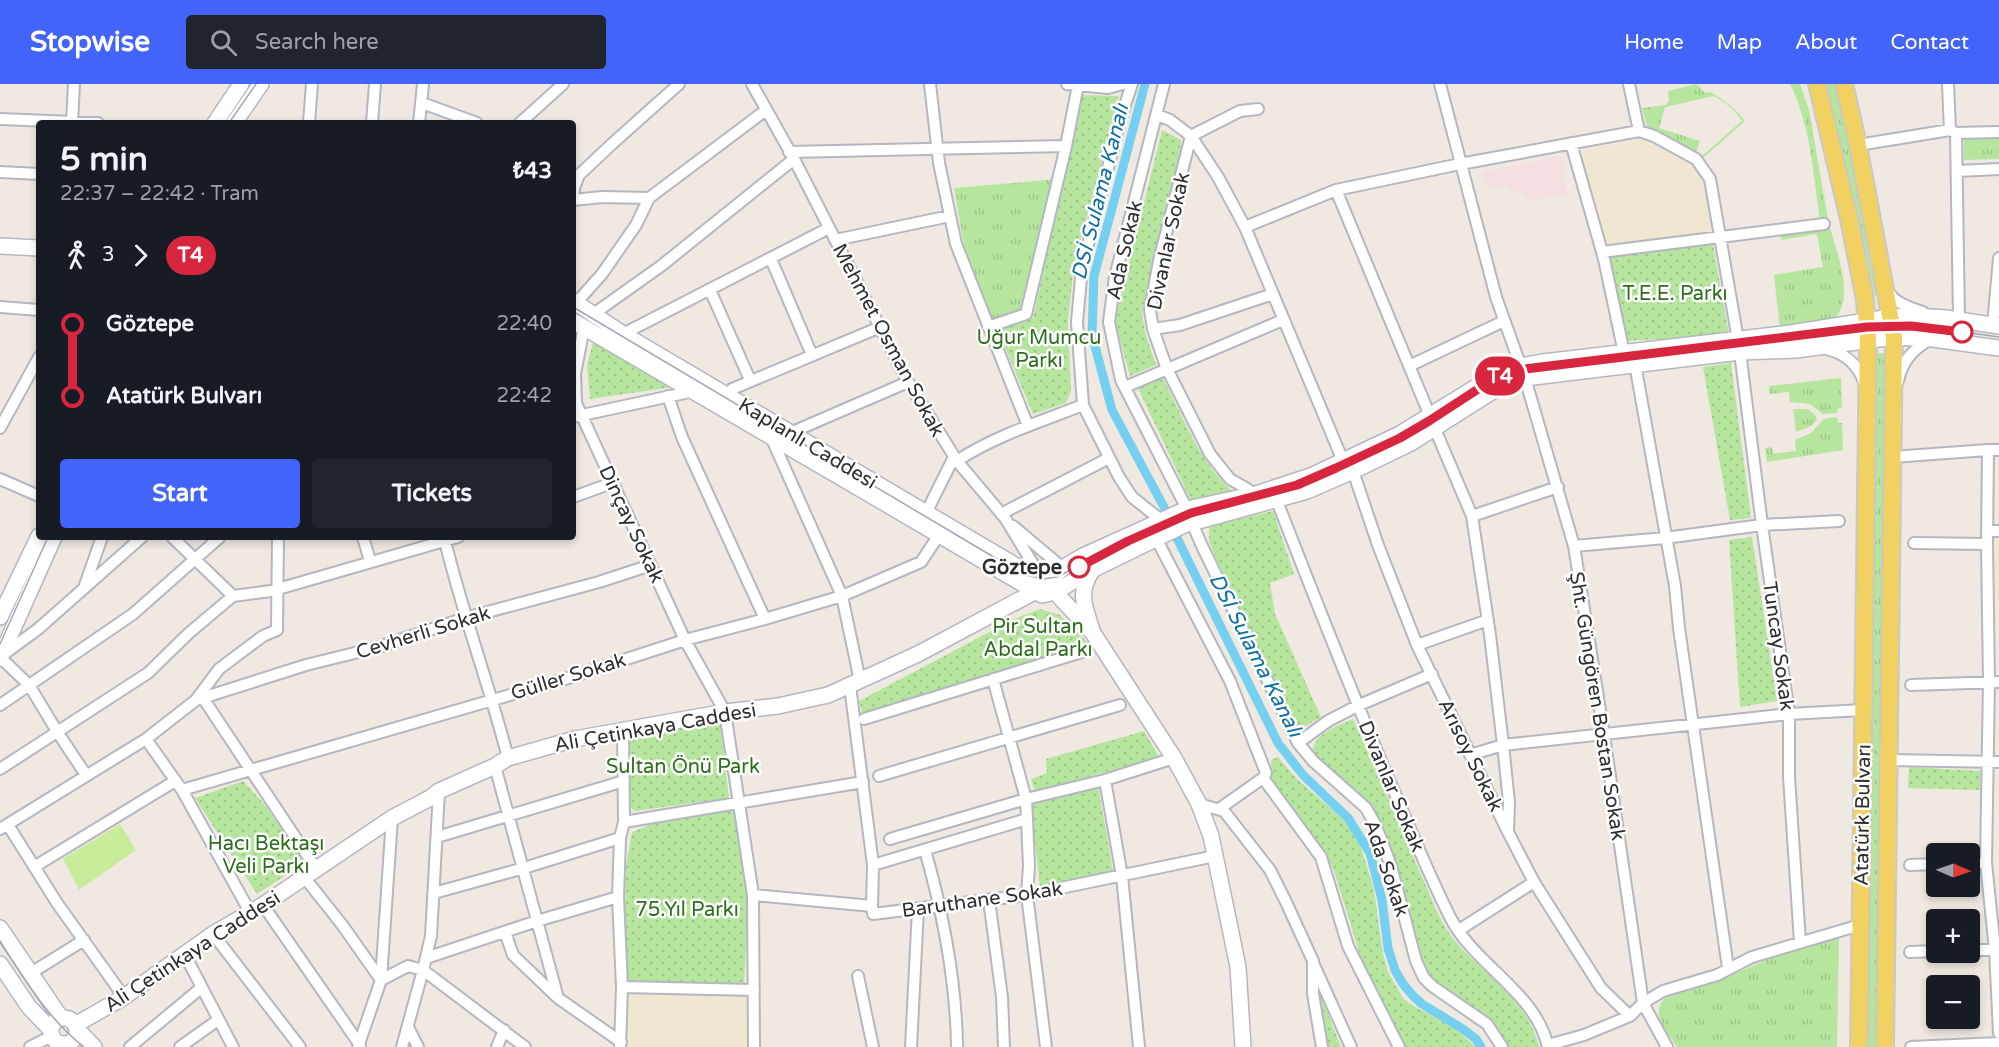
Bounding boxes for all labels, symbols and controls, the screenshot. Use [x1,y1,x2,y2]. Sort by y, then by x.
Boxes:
search box [186,15,606,69]
text: Stopwise [30,25,150,59]
icon: search [207,26,240,59]
text: Search here [255,29,379,55]
text: Home [1624,30,1684,55]
text: Map [1717,30,1762,55]
text: About [1795,30,1857,55]
text: Contact [1890,30,1969,55]
water label: DSİ Sulama Kanalı [1067,100,1135,283]
text: 5 min [60,140,148,179]
text: ₺43 [513,158,552,184]
street label: Divanlar Sokak [1143,170,1195,312]
text: 22:37 – 22:42 · Tram [60,182,259,206]
street label: Ada Sokak [1102,198,1148,302]
icon: walk [60,239,93,272]
icon: forward [124,239,157,272]
street label: Mehmet Osman Sokak [827,240,949,441]
text: 3 [102,243,115,267]
text: T4 [178,243,204,268]
park label: T.E.E. Parkı [1622,282,1728,306]
text: Göztepe [106,311,194,337]
text: 22:40 [497,312,552,336]
unlabelled marker [1951,321,1973,343]
park label: Uğur Mumcu Parkı [977,326,1101,373]
line badge: T4 [1473,356,1527,396]
text: T4 [1487,364,1513,389]
text: Atatürk Bulvarı [106,383,262,409]
text: 22:42 [497,384,552,408]
street label: Kaplanlı Caddesi [734,393,881,495]
button: Start [60,459,300,528]
button: Tickets [312,459,552,528]
street label: Dinçay Sokak [593,462,669,587]
place label: Göztepe [982,556,1062,580]
marker: Göztepe [1068,556,1090,578]
water label: DSİ Sulama Kanalı [1204,569,1308,743]
street label: Şht. Güngören Bostan Sokak [1564,570,1630,842]
street label: Tuncay Sokak [1757,580,1799,712]
street label: Cevherli Sokak [353,601,493,665]
park label: Pir Sultan Abdal Parkı [983,615,1093,662]
street label: Güller Sokak [508,648,629,706]
street label: Arısoy Sokak [1433,695,1508,816]
street label: Ali Çetinkaya Caddesi [552,698,758,758]
street label: Divanlar Sokak [1353,717,1430,856]
street label: Atatürk Bulvarı [1850,744,1876,886]
park label: Sultan Önü Park [606,754,760,779]
street label: Ada Sokak [1358,817,1414,920]
park label: Hacı Bektaşı Veli Parkı [208,832,324,879]
north arrow [1926,843,1980,897]
map controls [1926,843,1980,1029]
street label: Baruthane Sokak [900,877,1064,923]
street label: Ali Çetinkaya Caddesi [100,886,285,1018]
park label: 75.Yıl Parkı [635,898,739,922]
button: + [1926,909,1980,963]
button: − [1926,975,1980,1029]

